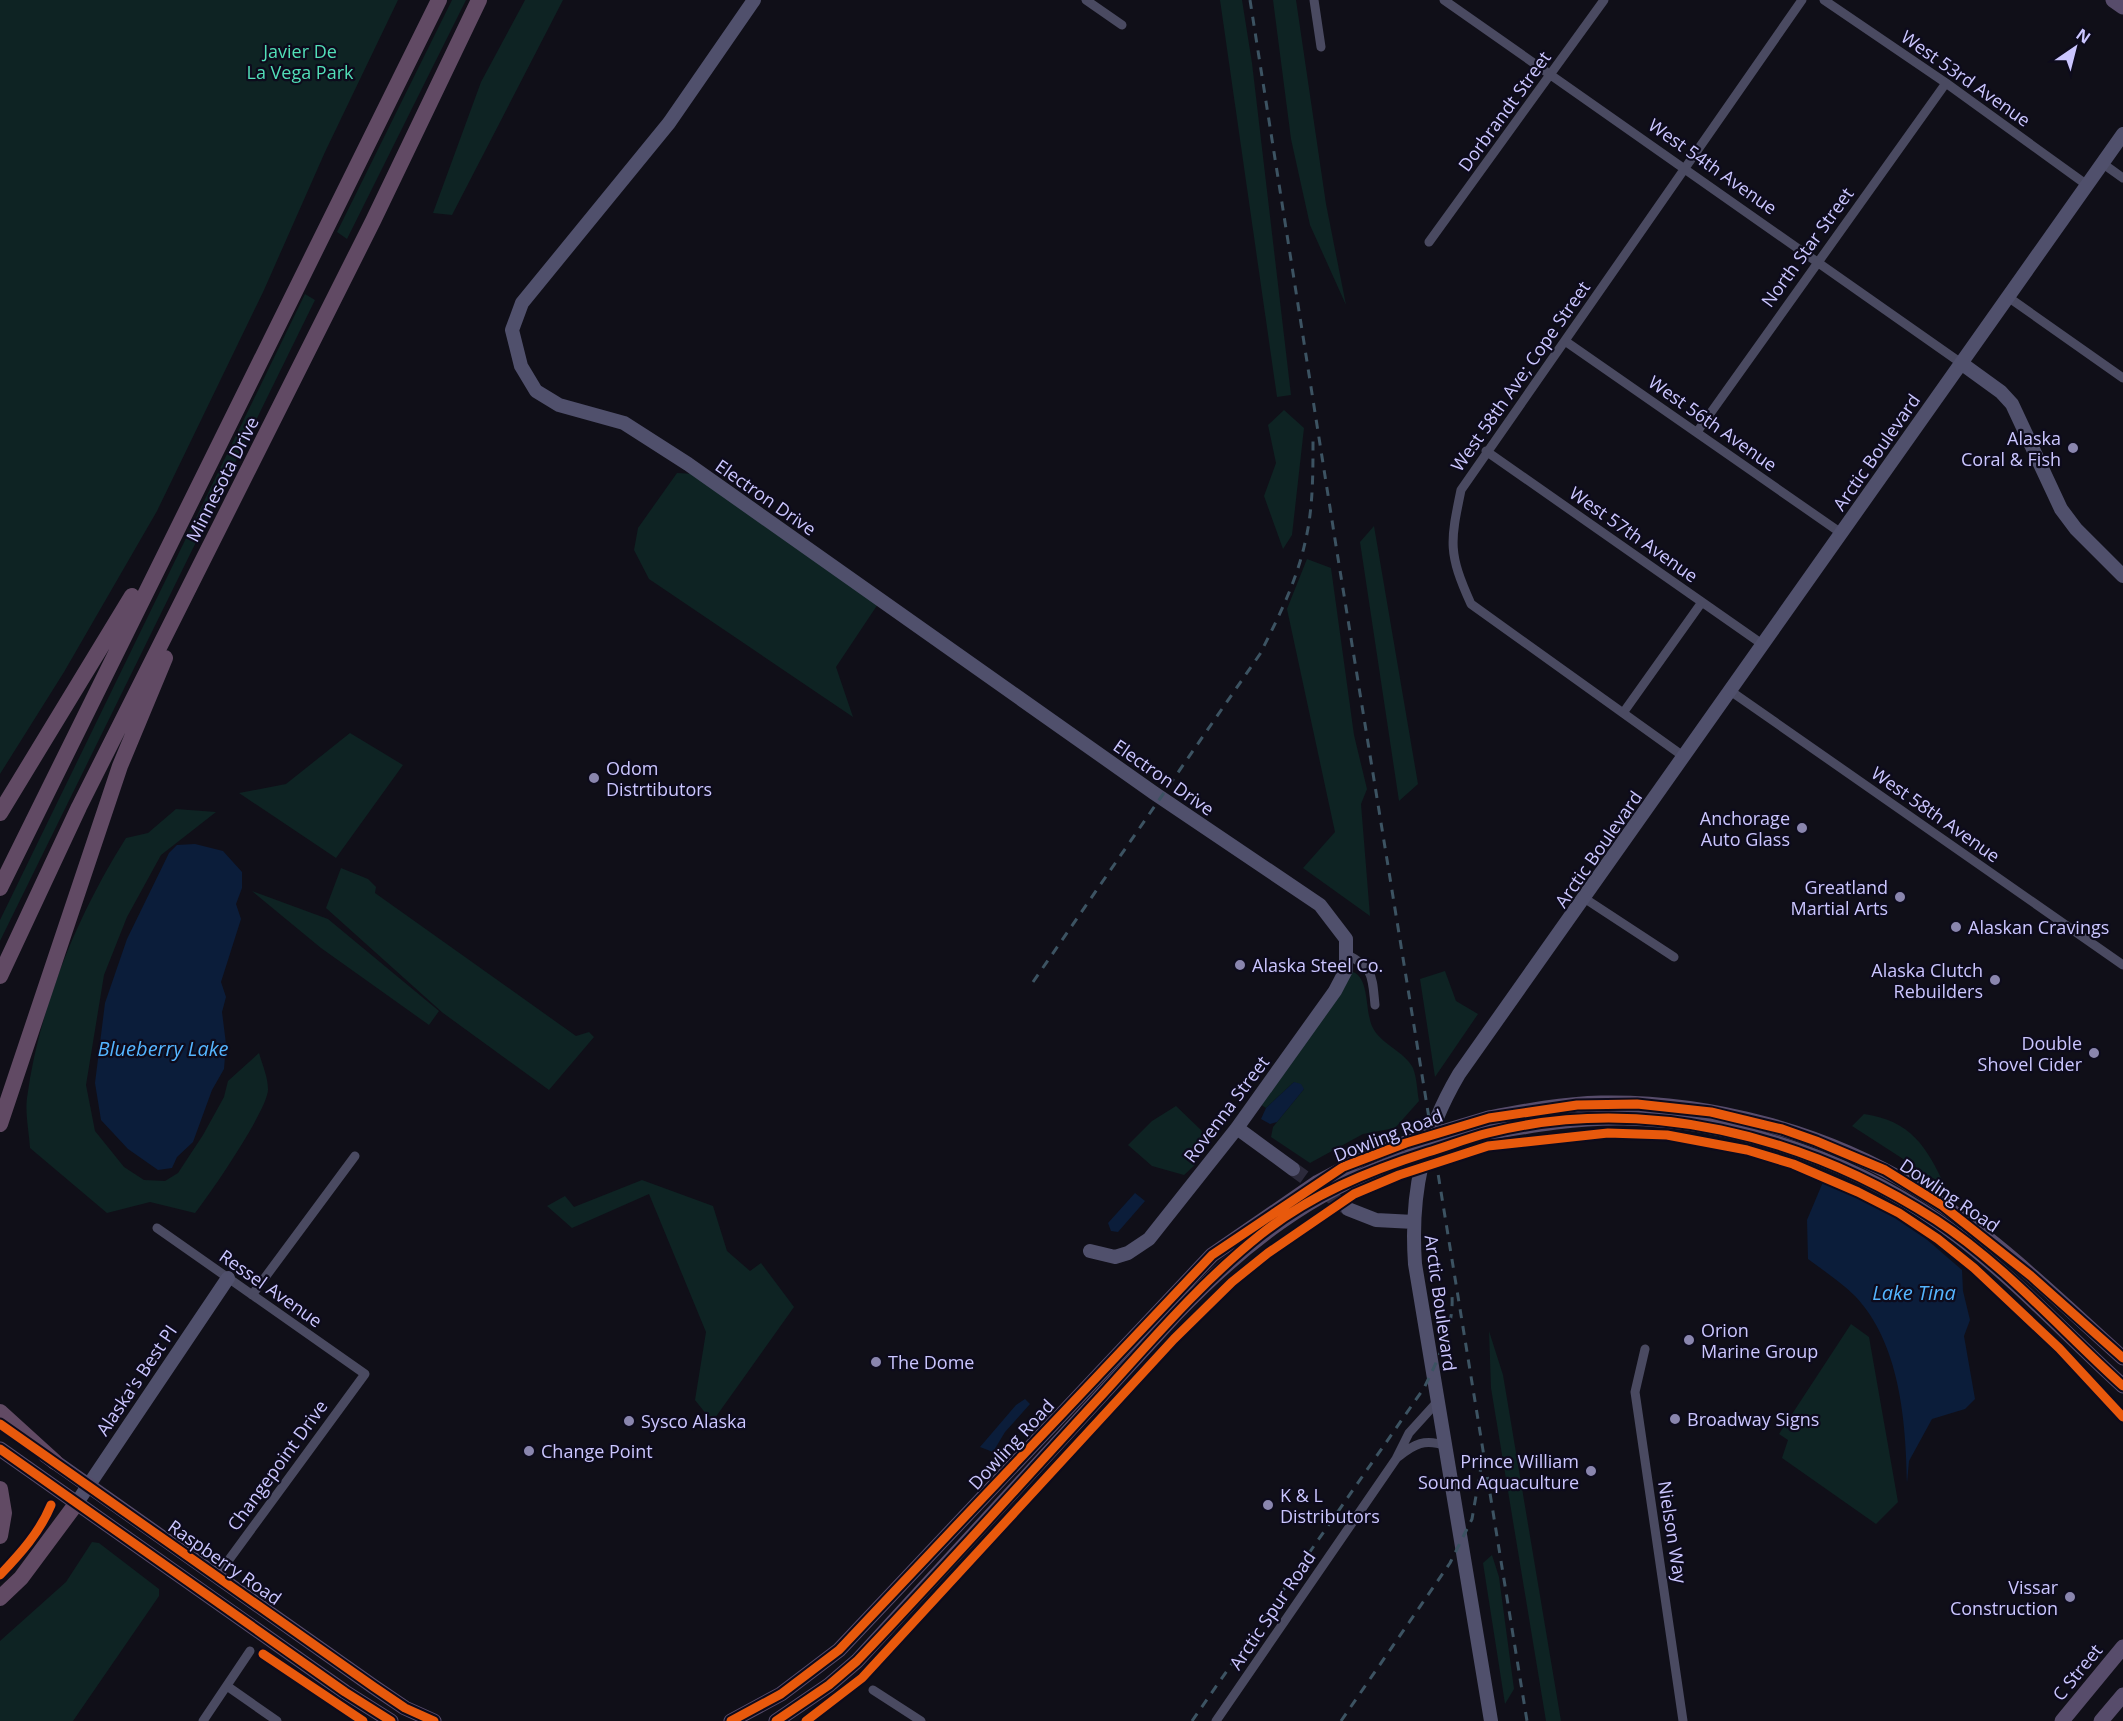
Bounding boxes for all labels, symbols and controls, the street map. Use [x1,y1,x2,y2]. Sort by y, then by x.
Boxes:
north arrow [2045,18,2105,78]
text: N [2072,23,2095,48]
street label: West 53rd Avenue [1897,24,2035,132]
park label: Javier De La Vega Park [246,39,354,84]
street label: Dorbrandt Street [1452,46,1556,176]
street label: West 54th Avenue [1644,113,1782,219]
street label: North Star Street [1755,182,1859,312]
street label: West 58th Ave; Cope Street [1445,276,1595,476]
street label: West 56th Avenue [1644,370,1782,476]
street label: Arctic Boulevard [1827,389,1925,515]
street label: Minnesota Drive [180,412,264,546]
place label: Alaska Coral & Fish [1961,426,2061,471]
marker: Alaska Coral & Fish [2066,441,2080,455]
street label: Electron Drive [711,453,821,541]
street label: West 57th Avenue [1565,481,1703,587]
street label: Electron Drive [1109,733,1219,821]
place label: Odom Distrtibutors [606,756,712,801]
street label: West 58th Avenue [1867,761,2005,867]
marker: Odom Distrtibutors [587,771,601,785]
street label: Arctic Boulevard [1549,786,1647,912]
place label: Anchorage Auto Glass [1700,806,1790,851]
marker: Anchorage Auto Glass [1795,821,1809,835]
place label: Greatland Martial Arts [1791,875,1888,920]
marker: Greatland Martial Arts [1893,890,1907,904]
place label: Alaskan Cravings [1968,915,2109,939]
marker: Alaskan Cravings [1949,920,1963,934]
place label: Alaska Steel Co. [1252,953,1383,977]
marker: Alaska Steel Co. [1233,958,1247,972]
place label: Alaska Clutch Rebuilders [1871,958,1983,1003]
marker: Alaska Clutch Rebuilders [1988,973,2002,987]
place label: Double Shovel Cider [1978,1031,2083,1076]
water label: Blueberry Lake [98,1035,228,1062]
marker: Double Shovel Cider [2087,1046,2101,1060]
street label: Rovenna Street [1178,1051,1274,1167]
street label: Dowling Road [1330,1103,1446,1167]
street label: Dowling Road [1895,1153,2005,1237]
street label: Arctic Boulevard [1420,1233,1462,1373]
street label: Ressel Avenue [215,1244,327,1332]
water label: Lake Tina [1872,1279,1956,1306]
place label: Orion Marine Group [1701,1318,1818,1363]
street label: Alaska's Best PI [90,1320,182,1440]
marker: Orion Marine Group [1682,1333,1696,1347]
place label: The Dome [888,1350,974,1374]
marker: The Dome [869,1355,883,1369]
street label: Dowling Road [963,1394,1059,1494]
street label: Changepoint Drive [221,1395,333,1535]
place label: Broadway Signs [1687,1407,1819,1431]
place label: Sysco Alaska [641,1409,747,1433]
marker: Broadway Signs [1668,1412,1682,1426]
marker: Sysco Alaska [622,1414,636,1428]
place label: Change Point [541,1439,653,1463]
marker: Change Point [522,1444,536,1458]
place label: Prince William Sound Aquaculture [1418,1449,1579,1494]
marker: Prince William Sound Aquaculture [1584,1464,1598,1478]
street label: Nielson Way [1653,1479,1693,1586]
place label: K & L Distributors [1280,1483,1380,1528]
marker: K & L Distributors [1261,1498,1275,1512]
street label: Raspberry Road [164,1514,286,1610]
street label: Arctic Spur Road [1223,1546,1321,1674]
place label: Vissar Construction [1950,1575,2059,1620]
marker: Vissar Construction [2063,1590,2077,1604]
street label: C Street [2047,1639,2107,1705]

